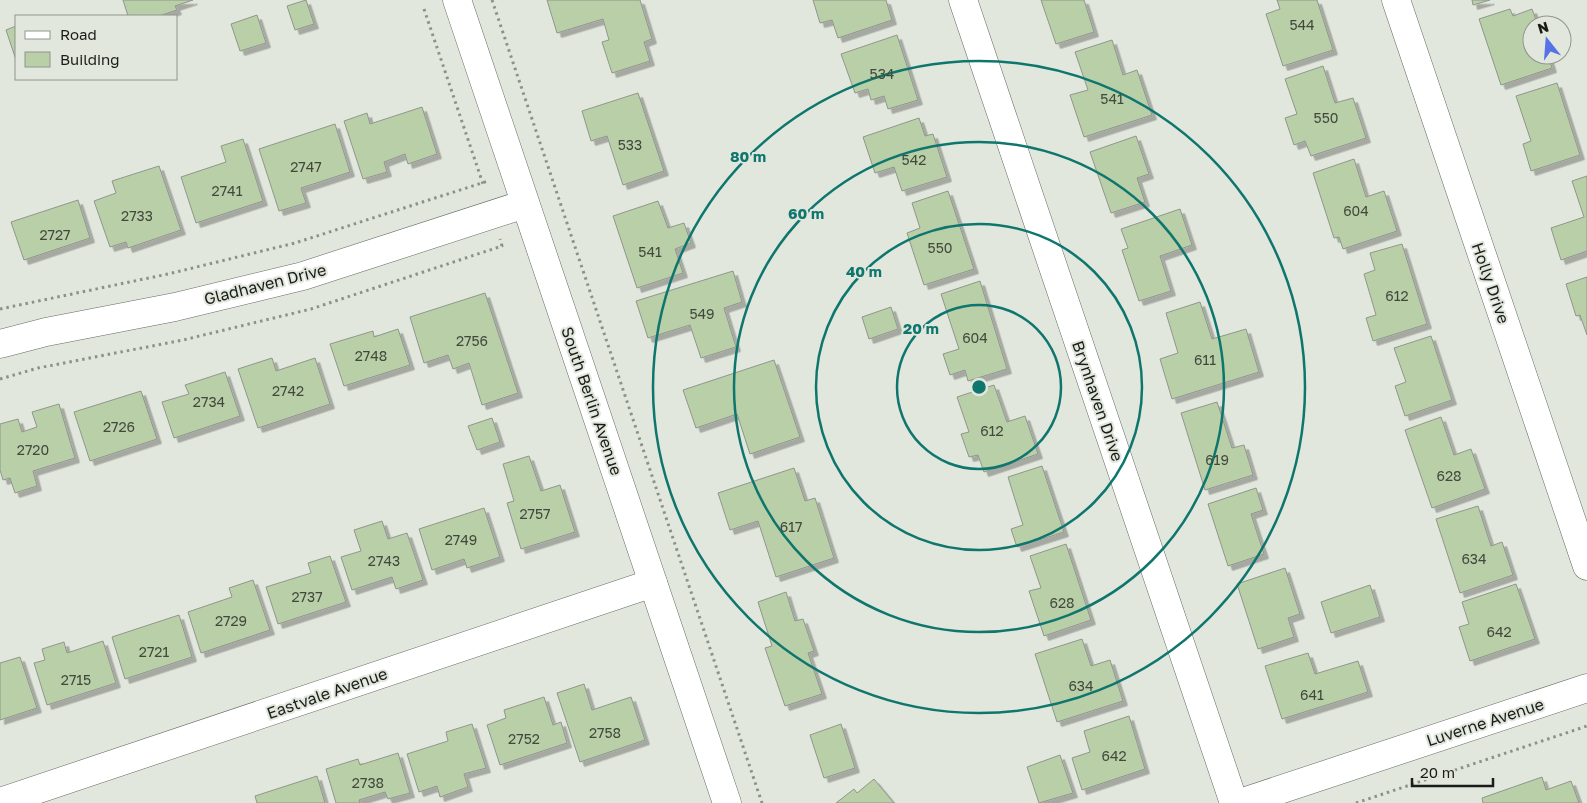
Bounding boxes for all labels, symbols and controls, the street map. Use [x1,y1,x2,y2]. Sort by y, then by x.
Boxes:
legend [15,15,178,80]
north arrow [1522,15,1572,65]
house number: 544 [1289,16,1315,33]
text: N [1535,17,1551,37]
text: Road [60,25,97,43]
text: Building [60,50,120,68]
house number: 534 [870,65,894,82]
house number: 541 [1100,90,1124,107]
house number: 550 [1314,109,1338,126]
house number: 533 [618,136,642,153]
text: 80 m [730,147,766,165]
house number: 542 [902,151,926,168]
house number: 2747 [290,158,322,175]
house number: 2741 [212,182,243,199]
house number: 604 [1343,202,1369,219]
text: 60 m [788,204,824,222]
house number: 2733 [121,207,153,224]
house number: 2727 [39,226,71,243]
house number: 550 [928,239,952,256]
street label: Holly Drive [1468,240,1514,326]
house number: 541 [638,243,662,260]
street label: Gladhaven Drive [202,259,328,309]
text: 40 m [846,262,882,280]
house number: 612 [1385,287,1409,304]
house number: 549 [689,305,715,322]
text: 20 m [903,319,939,337]
street label: South Berlin Avenue [557,324,627,478]
house number: 604 [962,329,988,346]
house number: 2756 [456,332,488,349]
street label: Brynhaven Drive [1068,338,1128,464]
house number: 2748 [355,347,387,364]
house number: 611 [1194,351,1216,368]
centre of rings [970,378,988,396]
house number: 2742 [272,382,304,399]
house number: 2734 [193,393,225,410]
house number: 2726 [103,418,135,435]
house number: 612 [980,422,1004,439]
house number: 2720 [17,441,49,458]
house number: 619 [1205,451,1229,468]
house number: 628 [1436,467,1462,484]
house number: 2757 [519,505,551,522]
house number: 617 [780,518,802,535]
house number: 2749 [445,531,477,548]
house number: 634 [1461,550,1487,567]
house number: 2743 [368,552,400,569]
house number: 2737 [291,588,323,605]
house number: 628 [1049,594,1075,611]
house number: 2729 [215,612,247,629]
house number: 642 [1486,623,1512,640]
house number: 2721 [139,643,169,660]
street label: Eastvale Avenue [264,663,390,723]
house number: 2715 [61,671,91,688]
house number: 634 [1068,677,1094,694]
house number: 641 [1300,686,1324,703]
street label: Luverne Avenue [1424,694,1546,750]
house number: 2758 [589,724,621,741]
house number: 2752 [508,730,540,747]
house number: 642 [1101,747,1127,764]
scale bar [1412,756,1493,788]
text: 20 m [1420,763,1455,781]
house number: 2738 [352,774,384,791]

